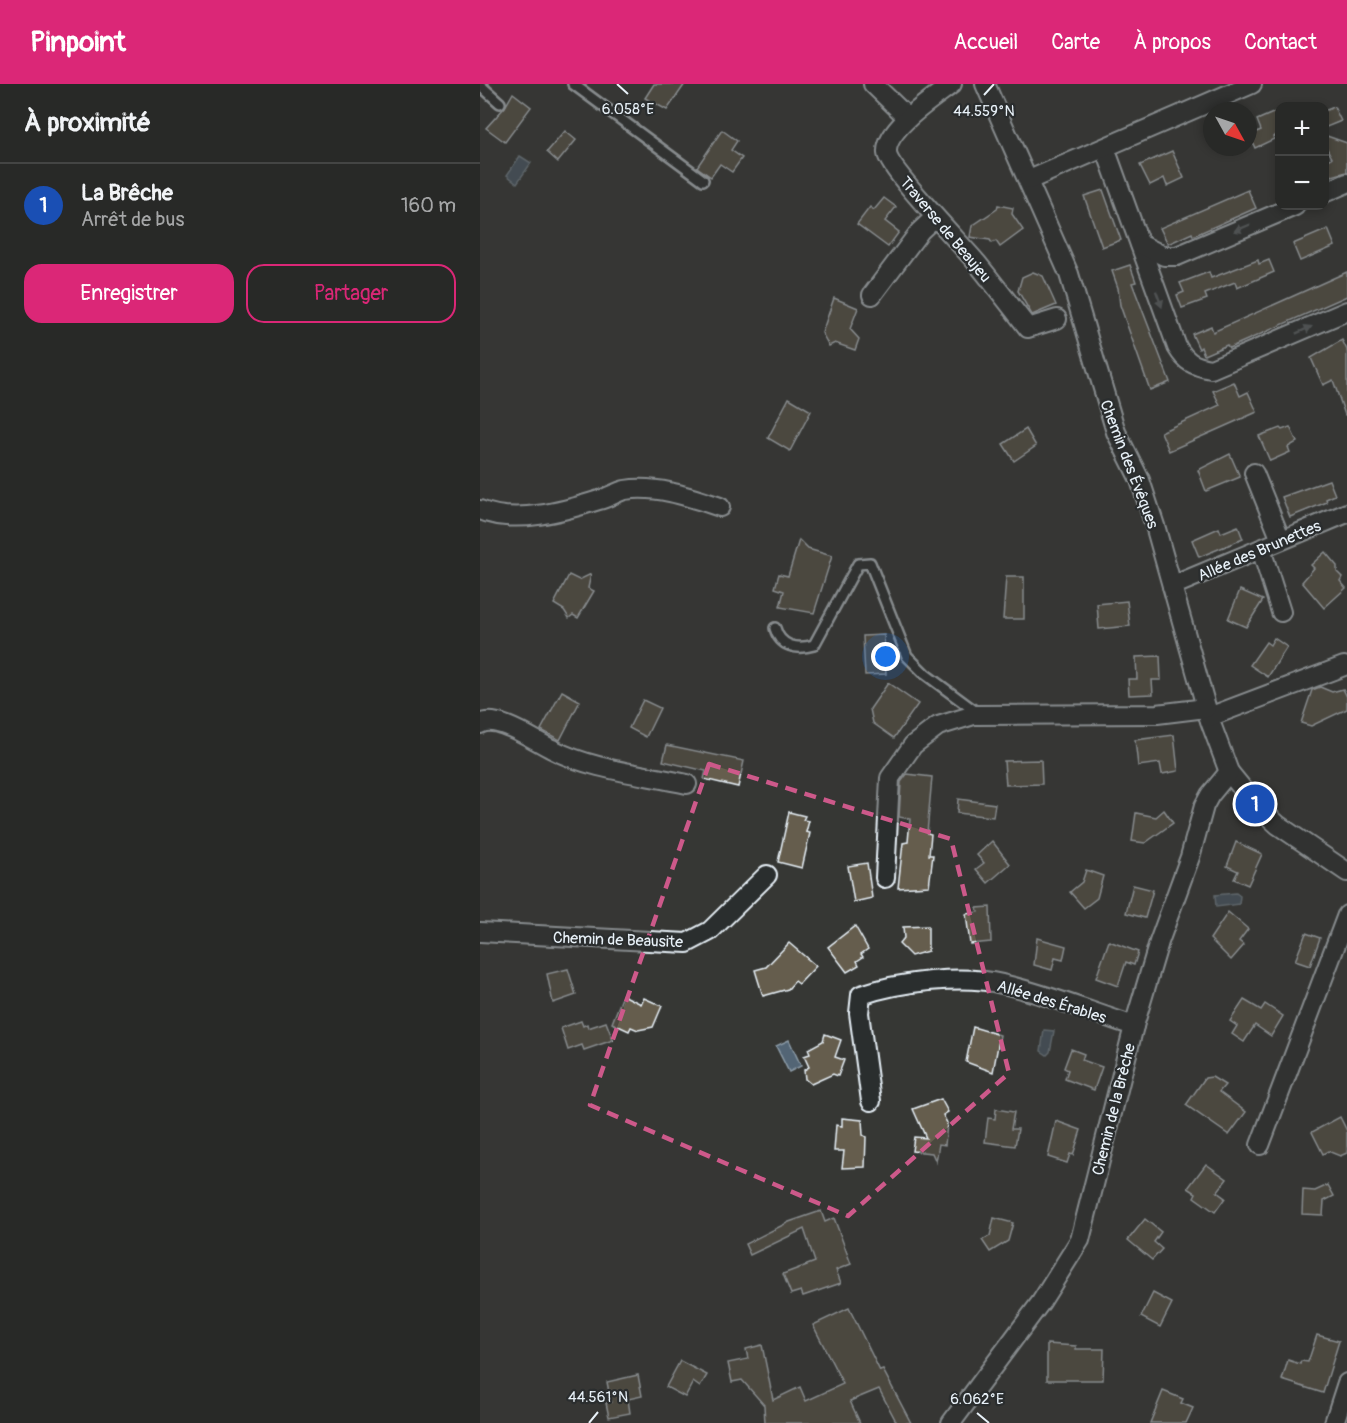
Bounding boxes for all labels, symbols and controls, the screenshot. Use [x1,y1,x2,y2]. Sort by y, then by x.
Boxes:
text: Pinpoint [30,25,126,60]
text: Accueil [954,29,1018,56]
text: Carte [1051,29,1100,56]
text: À propos [1133,29,1211,56]
text: Contact [1244,29,1317,56]
text: 6.058°E [602,100,654,119]
text: 44.559°N [953,102,1015,121]
north arrow [1203,102,1257,156]
map controls [1275,102,1329,210]
button: + [1275,102,1329,156]
text: À proximité [24,107,151,139]
button: − [1275,156,1329,210]
street label: Traverse de Beaujeu [895,173,995,287]
text: La Brêche [81,179,173,207]
text: 1 [40,193,47,218]
text: 160 m [401,193,456,218]
text: Arrêt de bus [81,207,184,232]
one-way arrow [1233,224,1250,233]
button: Enregistrer [24,264,234,323]
button: Partager [246,264,456,323]
one-way arrow [1155,290,1165,308]
one-way arrow [1295,325,1312,334]
street label: Chemin des Évêques [1095,397,1163,532]
street label: Allée des Brunettes [1195,516,1324,586]
your location [871,642,900,671]
pin: 1 [1236,782,1274,826]
street label: Chemin de Beausite [552,928,684,952]
street label: Allée des Érables [995,976,1109,1028]
street label: Chemin de la Brèche [1088,1041,1140,1177]
text: 44.561°N [568,1388,628,1407]
text: 6.062°E [950,1390,1004,1409]

